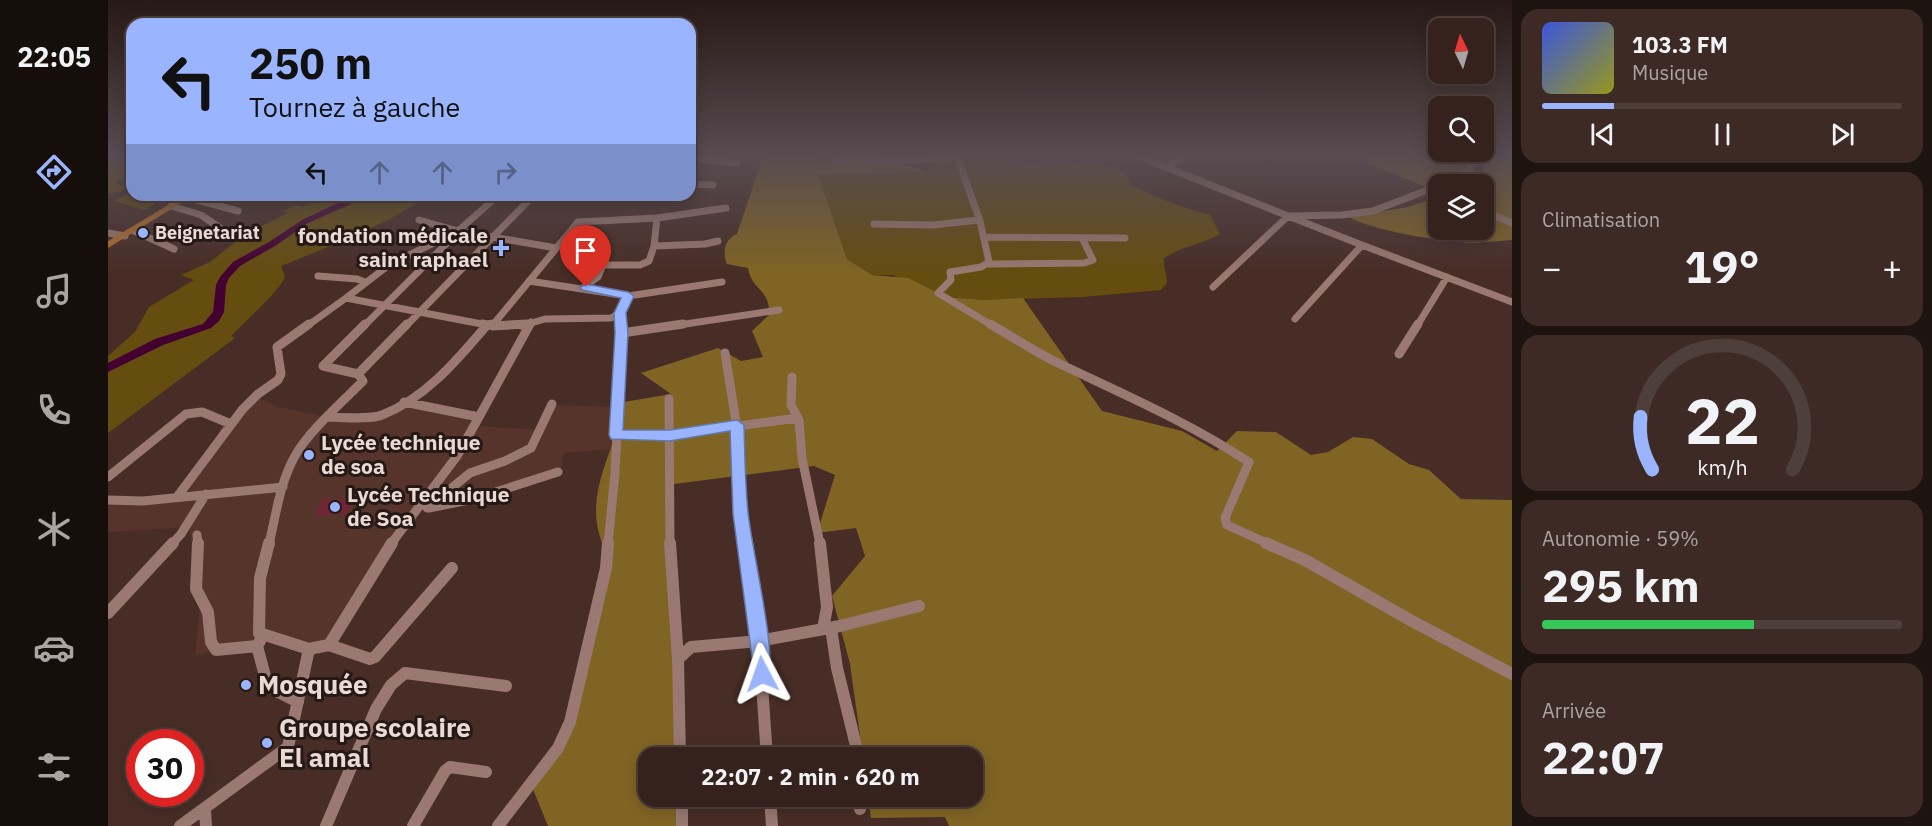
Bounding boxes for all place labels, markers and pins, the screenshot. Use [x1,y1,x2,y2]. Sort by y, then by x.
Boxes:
place label: Beignetariat [155,221,260,244]
place label: fondation médicale saint raphael [298,221,488,273]
pin [560,225,611,287]
marker: Beignetariat [136,226,150,240]
marker: fondation médicale saint raphael [492,239,510,257]
place label: Lycée technique de soa [321,428,481,480]
marker: Lycée technique de soa [302,448,316,462]
place label: Lycée Technique de Soa [347,480,510,532]
marker: Lycée Technique de Soa [328,500,342,514]
place label: Mosquée [258,667,368,701]
marker: Mosquée [239,678,253,692]
place label: Groupe scolaire El amal [279,710,471,774]
marker: Groupe scolaire El amal [260,736,274,750]

